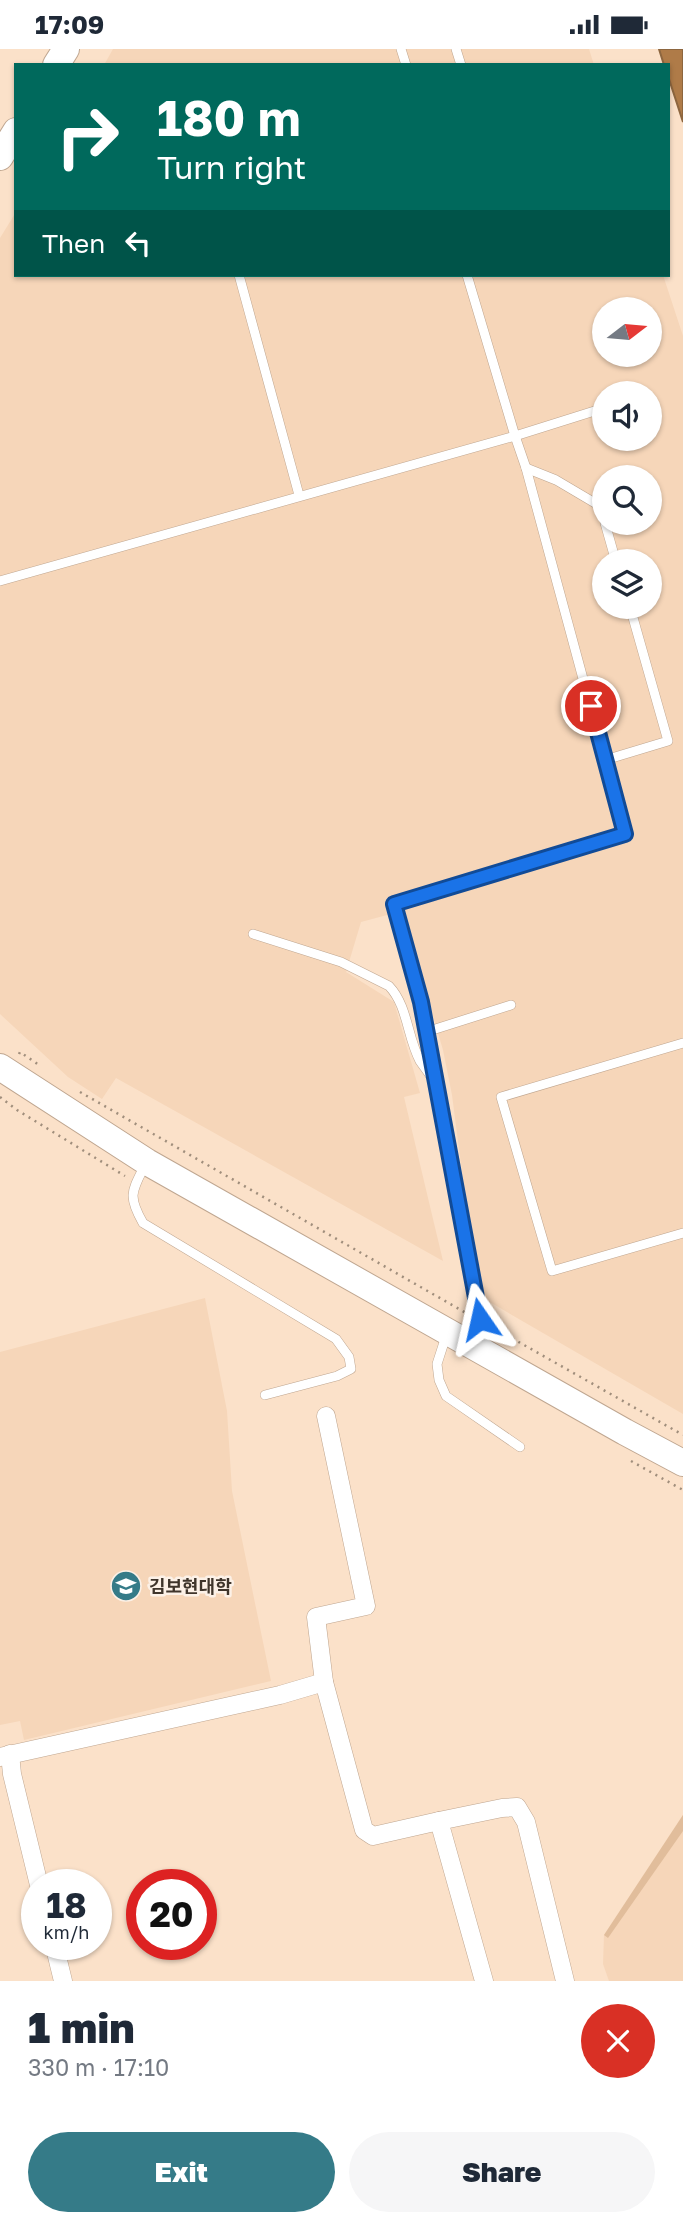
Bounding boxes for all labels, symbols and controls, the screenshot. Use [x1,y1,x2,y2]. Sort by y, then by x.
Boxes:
text: 17:09 [35,9,104,40]
text: 180 m [157,88,301,147]
icon: right [42,91,133,182]
text: Turn right [157,148,306,186]
icon: left [119,224,157,262]
text: Then [42,228,105,259]
north arrow [592,297,662,367]
map controls [592,297,662,619]
button: sound [592,381,662,451]
button: search [592,465,662,535]
button: layers [592,549,662,619]
pin [561,676,621,736]
icon: arrive [572,687,610,725]
position arrow [443,1282,517,1356]
school or university icon: 김보현대학 [109,1569,143,1603]
place label: 김보현대학 [149,1575,232,1597]
speed limit sign: 20 [126,1869,217,1960]
text: 18 [46,1884,87,1926]
text: km/h [44,1921,89,1943]
text: 1 min [28,2002,135,2052]
button: close [581,2004,655,2078]
text: 330 m · 17:10 [28,2053,169,2081]
button: Exit [28,2132,335,2212]
button: Share [349,2132,655,2212]

